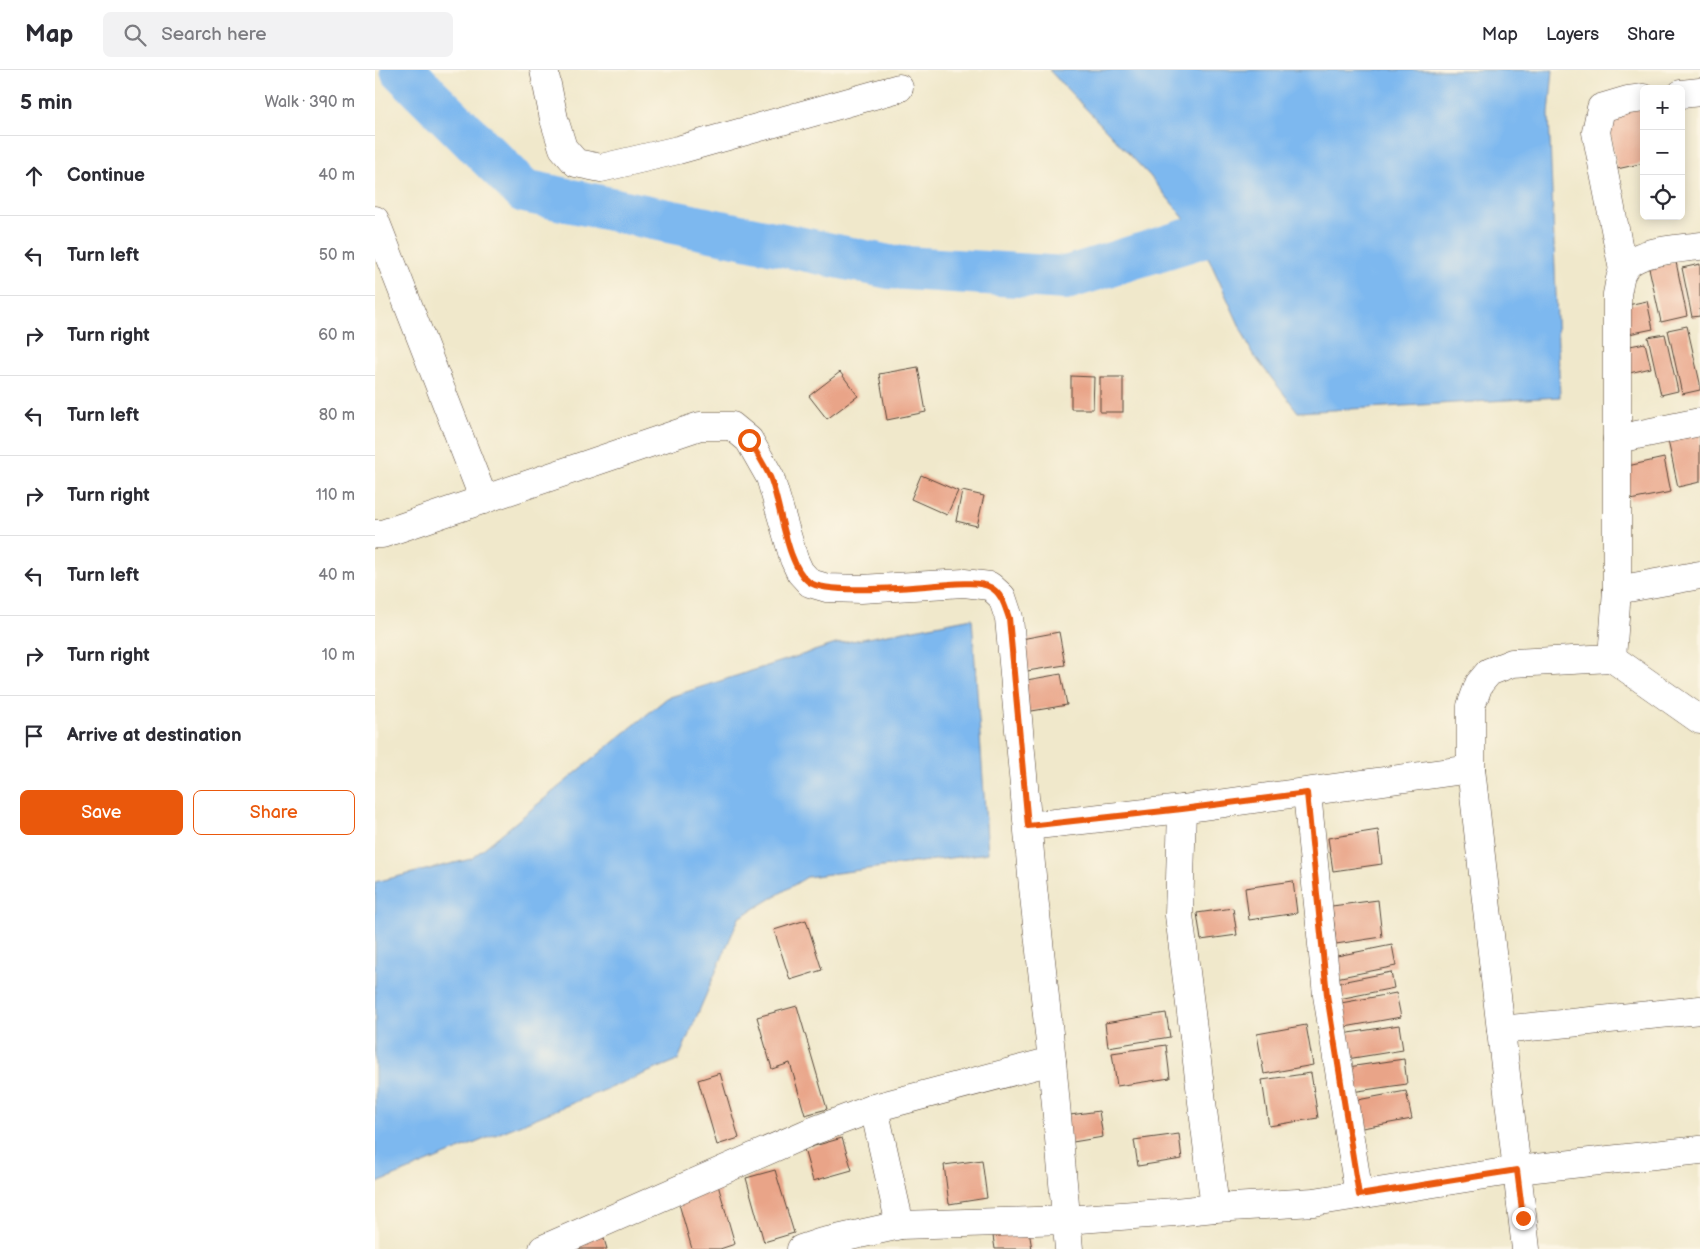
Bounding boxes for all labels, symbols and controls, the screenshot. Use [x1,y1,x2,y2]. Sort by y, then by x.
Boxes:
search box [103,12,453,57]
text: Map [25,20,73,49]
icon: search [121,21,149,49]
text: Search here [161,23,267,46]
text: Map [1482,24,1518,45]
text: Layers [1546,24,1599,45]
text: Share [1627,24,1675,45]
map controls [1640,85,1685,220]
button: + [1640,85,1685,130]
text: 5 min [20,90,73,115]
text: Walk · 390 m [264,93,355,112]
button: − [1640,130,1685,175]
icon: ahead [20,162,48,190]
text: Continue [67,164,145,187]
text: 40 m [318,166,355,185]
button: locate [1640,175,1685,220]
icon: left [20,242,48,270]
text: Turn left [67,244,139,267]
text: 50 m [319,246,355,265]
icon: right [20,322,48,350]
text: Turn right [67,324,150,347]
text: 60 m [318,326,355,345]
icon: left [20,402,48,430]
text: Turn left [67,404,139,427]
text: 80 m [319,406,355,425]
route start [738,429,761,452]
icon: right [20,482,48,510]
text: Turn right [67,484,150,507]
text: 110 m [316,486,355,505]
icon: left [20,562,48,590]
text: Turn left [67,564,139,587]
text: 40 m [318,566,355,585]
icon: right [20,642,48,670]
text: Turn right [67,644,150,667]
text: 10 m [322,646,355,665]
icon: arrive [20,722,48,750]
text: Arrive at destination [67,724,242,747]
button: Save [20,790,183,835]
button: Share [193,790,355,835]
route end [1512,1207,1535,1230]

